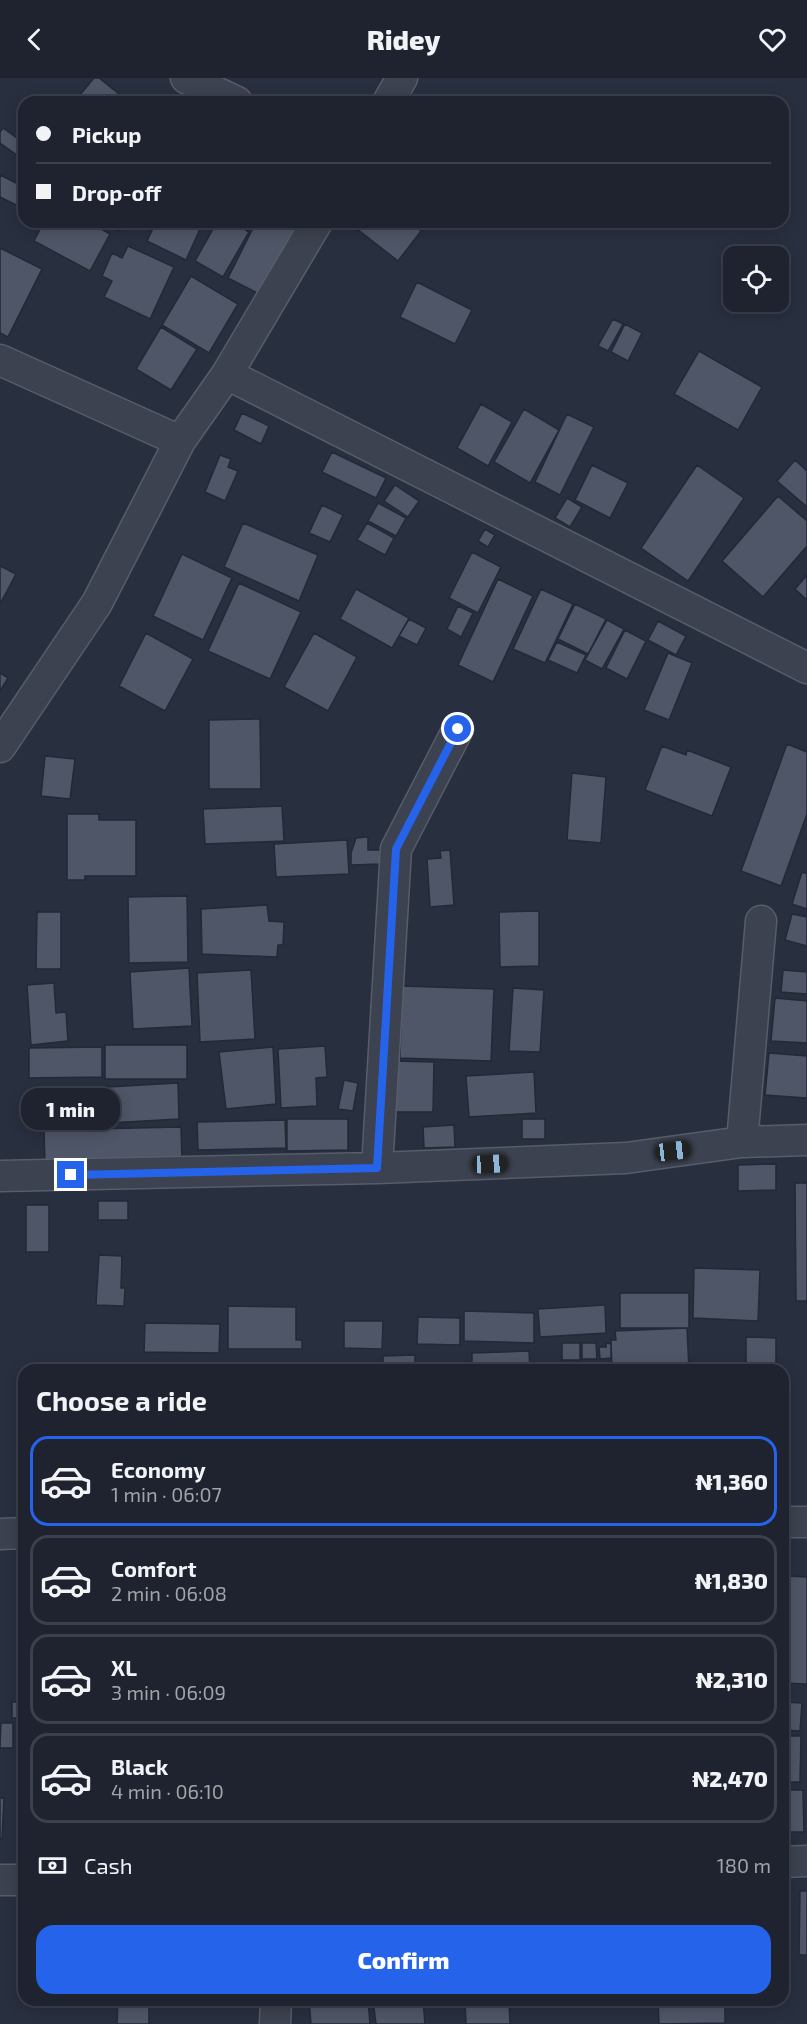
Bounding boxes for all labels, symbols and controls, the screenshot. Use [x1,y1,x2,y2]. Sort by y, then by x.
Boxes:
icon: back [18,23,51,56]
text: Ridey [367,23,440,55]
icon: heart [756,23,789,56]
text: Pickup [72,121,141,147]
text: Drop-off [72,179,161,205]
map controls [723,246,789,312]
button: locate [723,246,789,312]
route start [444,715,471,742]
callout: 1 min [22,1088,121,1130]
text: 1 min [46,1097,95,1121]
car [654,1140,692,1162]
car [472,1154,508,1174]
route end [57,1161,84,1188]
text: Choose a ride [36,1384,207,1416]
icon: car [39,1454,93,1508]
text: Economy [111,1456,206,1482]
text: ₦1,360 [696,1468,768,1494]
text: 1 min · 06:07 [111,1482,222,1506]
icon: car [39,1553,93,1607]
text: Comfort [111,1555,196,1581]
text: ₦1,830 [695,1567,768,1593]
text: 2 min · 06:08 [111,1581,227,1605]
icon: car [39,1652,93,1706]
text: XL [111,1654,137,1680]
text: ₦2,310 [696,1666,768,1692]
text: 3 min · 06:09 [111,1680,226,1704]
icon: car [39,1751,93,1805]
text: Black [111,1753,168,1779]
text: ₦2,470 [692,1765,768,1791]
text: 4 min · 06:10 [111,1779,224,1803]
icon: cash [36,1849,69,1882]
text: Cash [84,1852,133,1878]
text: 180 m [717,1853,771,1877]
button: Confirm [36,1925,771,1994]

